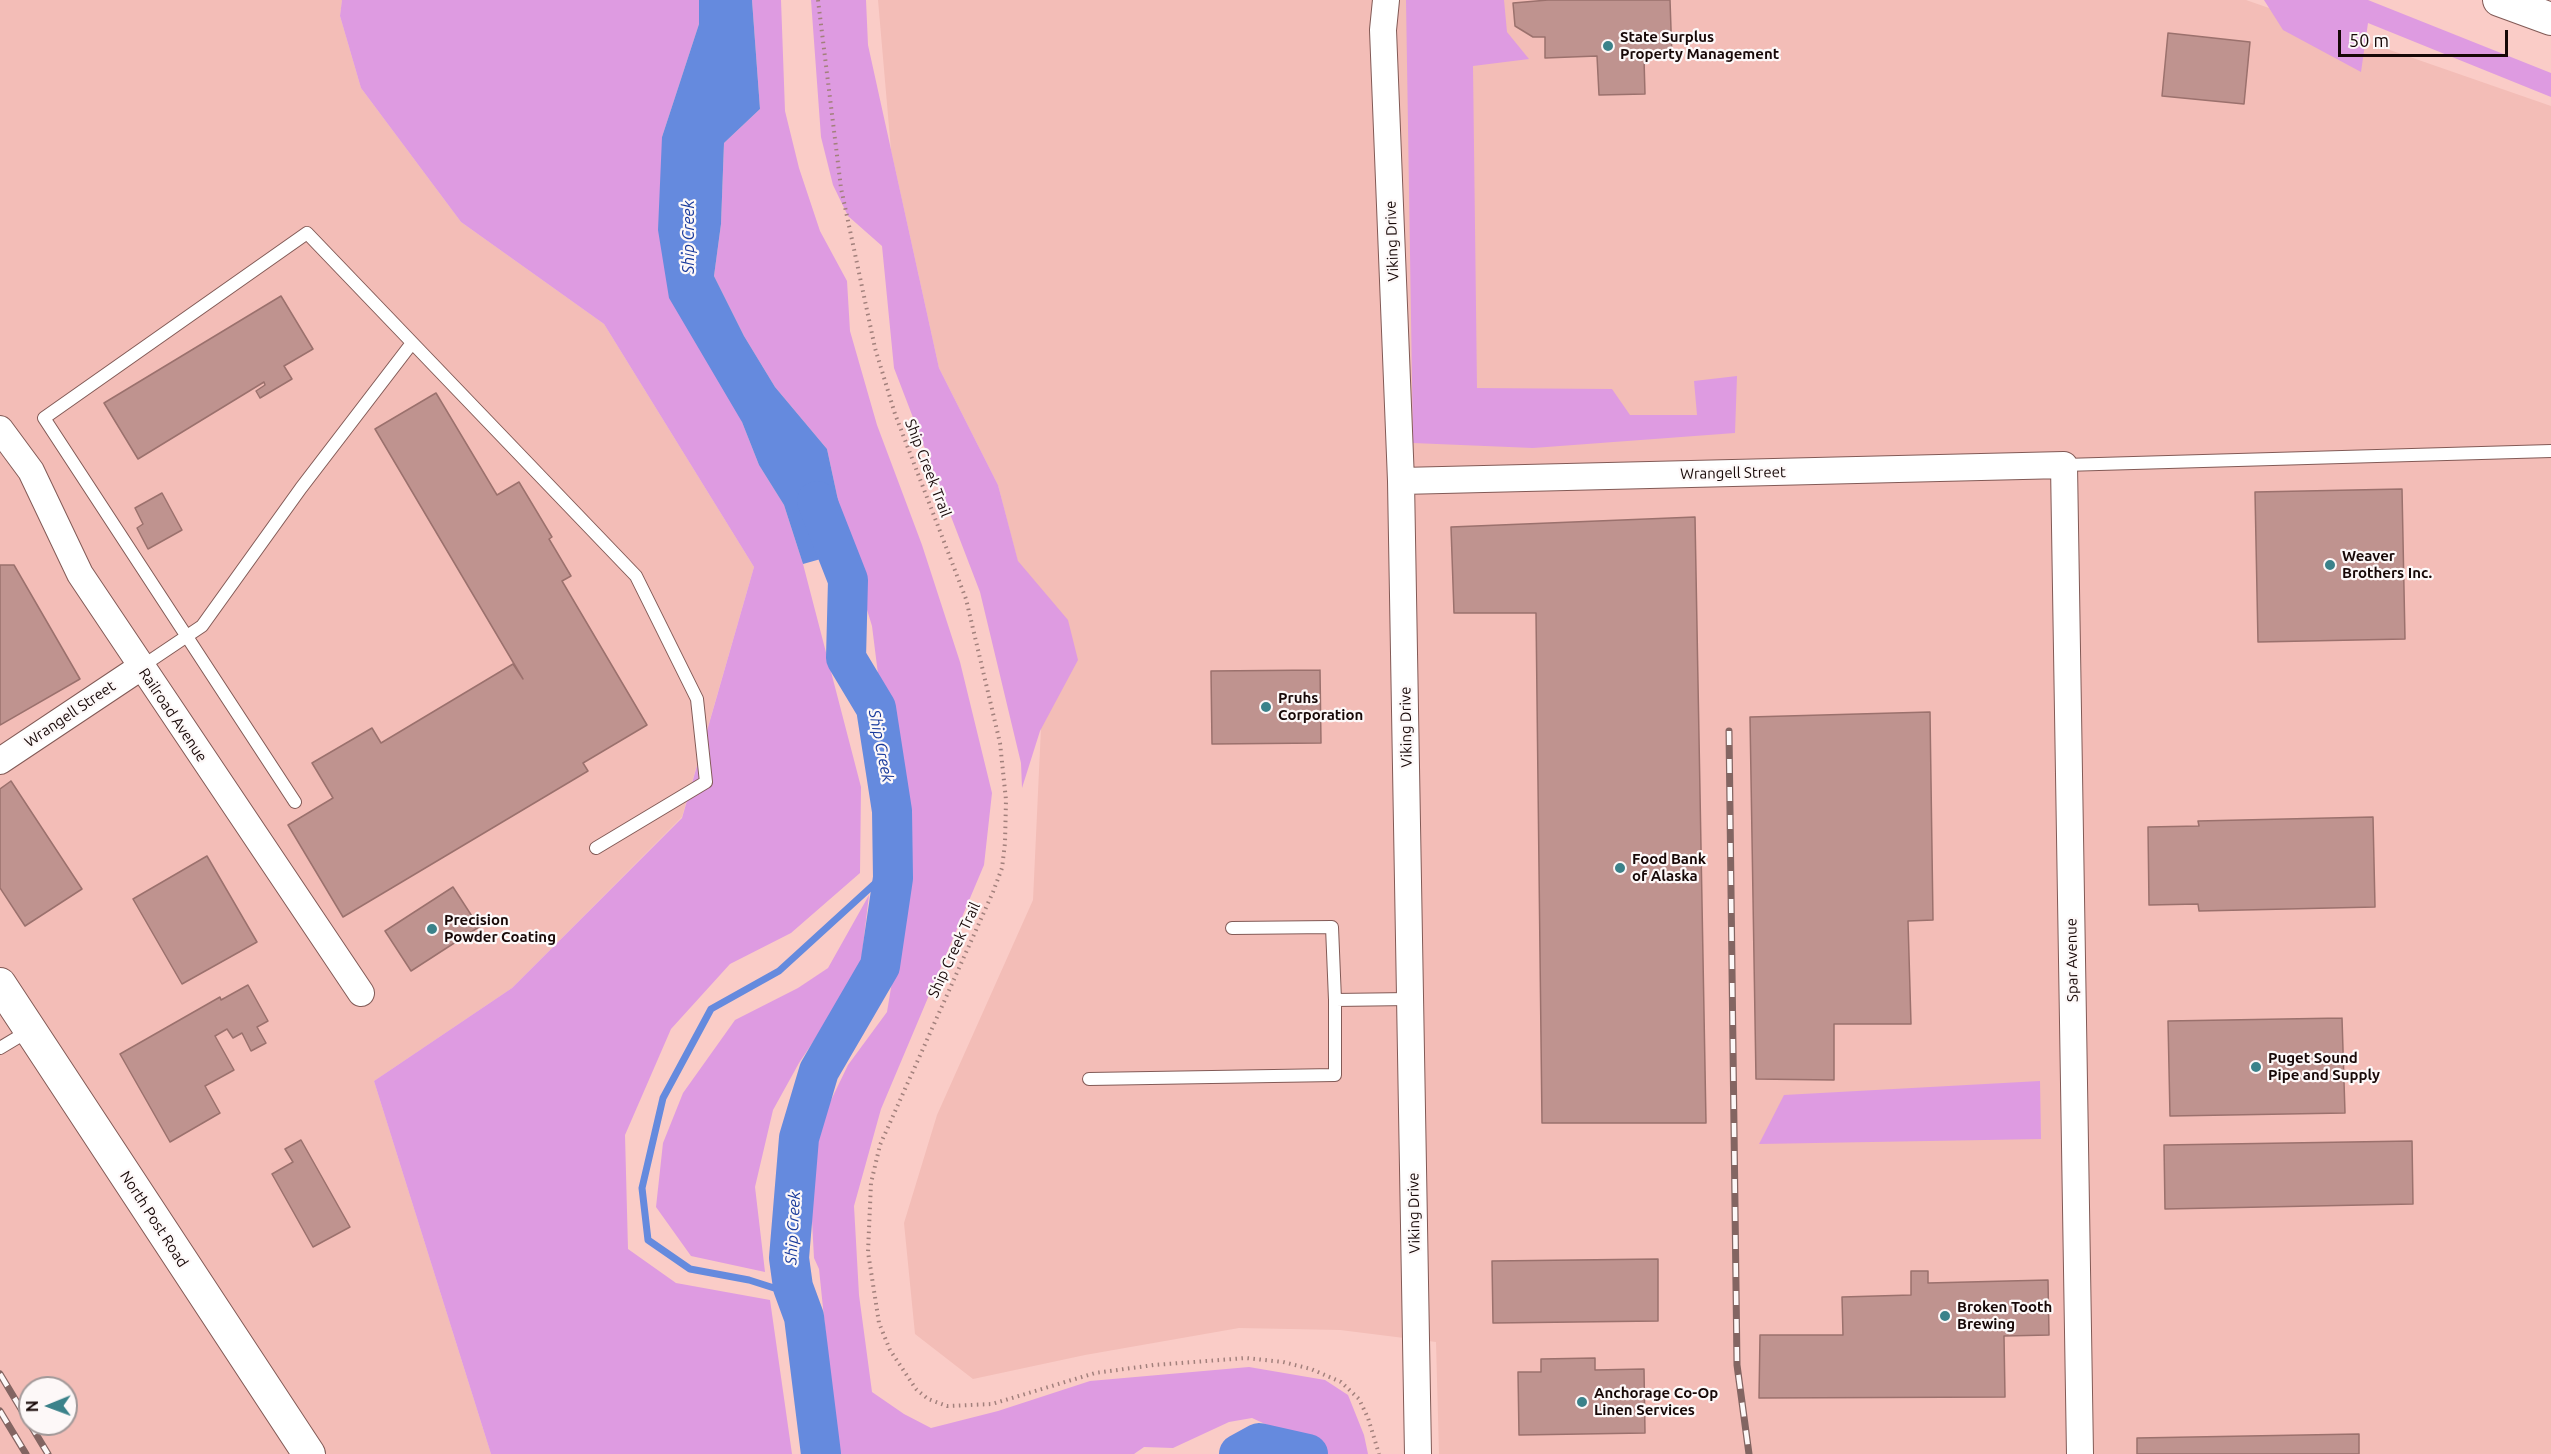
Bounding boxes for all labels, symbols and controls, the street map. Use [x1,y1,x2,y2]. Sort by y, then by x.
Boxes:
scale bar [2341,18,2510,56]
place label: State Surplus Property Management [1620,28,1779,63]
text: 50 m [2349,30,2389,50]
marker: State Surplus Property Management [1601,39,1615,53]
water label: Ship Creek [679,200,699,274]
street label: Viking Drive [1382,200,1402,282]
street label: Ship Creek Trail [901,416,955,520]
street label: Wrangell Street [1680,463,1786,483]
place label: Weaver Brothers Inc. [2342,547,2432,582]
marker: Weaver Brothers Inc. [2323,558,2337,572]
street label: Railroad Avenue [135,665,211,765]
street label: Wrangell Street [21,677,119,751]
street label: Viking Drive [1396,686,1416,768]
place label: Pruhs Corporation [1278,689,1363,724]
marker: Pruhs Corporation [1259,700,1273,714]
water label: Ship Creek [865,708,897,784]
place label: Food Bank of Alaska [1632,850,1706,885]
marker: Food Bank of Alaska [1613,861,1627,875]
street label: Ship Creek Trail [924,899,984,1001]
place label: Precision Powder Coating [444,911,556,946]
street label: Spar Avenue [2062,918,2082,1002]
marker: Precision Powder Coating [425,922,439,936]
place label: Puget Sound Pipe and Supply [2268,1049,2380,1084]
marker: Puget Sound Pipe and Supply [2249,1060,2263,1074]
street label: North Post Road [116,1168,192,1270]
street label: Viking Drive [1404,1172,1424,1254]
water label: Ship Creek [781,1191,805,1265]
place label: Broken Tooth Brewing [1957,1298,2052,1333]
marker: Broken Tooth Brewing [1938,1309,1952,1323]
north arrow [18,1376,78,1436]
place label: Anchorage Co-Op Linen Services [1594,1384,1718,1419]
marker: Anchorage Co-Op Linen Services [1575,1395,1589,1409]
text: N [23,1400,41,1412]

